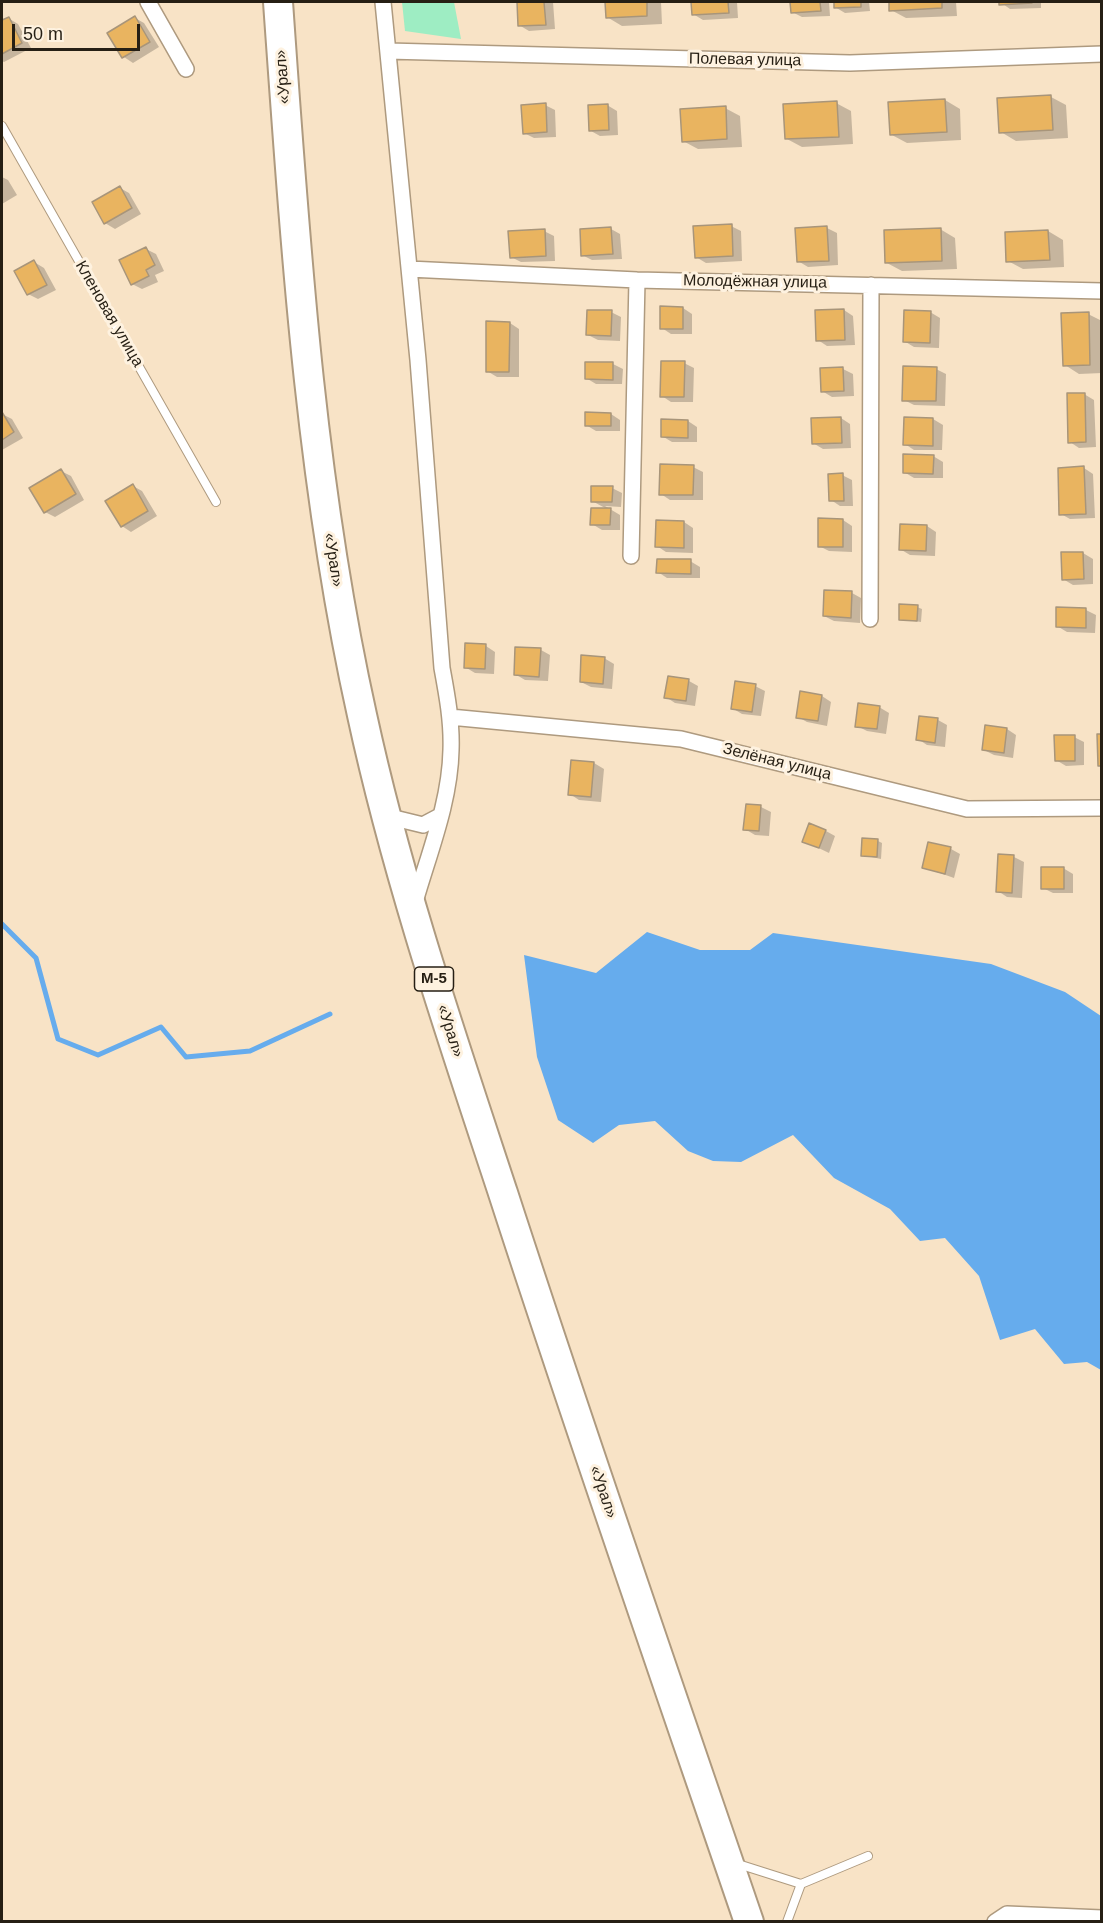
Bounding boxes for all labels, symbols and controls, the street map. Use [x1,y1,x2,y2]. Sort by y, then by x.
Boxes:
scale bar [15,12,142,50]
text: 50 m [23,24,63,44]
street label: «Урал» [272,49,294,105]
street label: Полевая улица [689,49,801,71]
street label: Кленовая улица [71,257,147,371]
street label: Молодёжная улица [683,271,827,293]
street label: «Урал» [319,532,347,588]
street label: Зелёная улица [721,739,833,785]
road number: М-5 [414,967,454,991]
street label: «Урал» [432,1002,468,1060]
street label: «Урал» [585,1463,621,1521]

